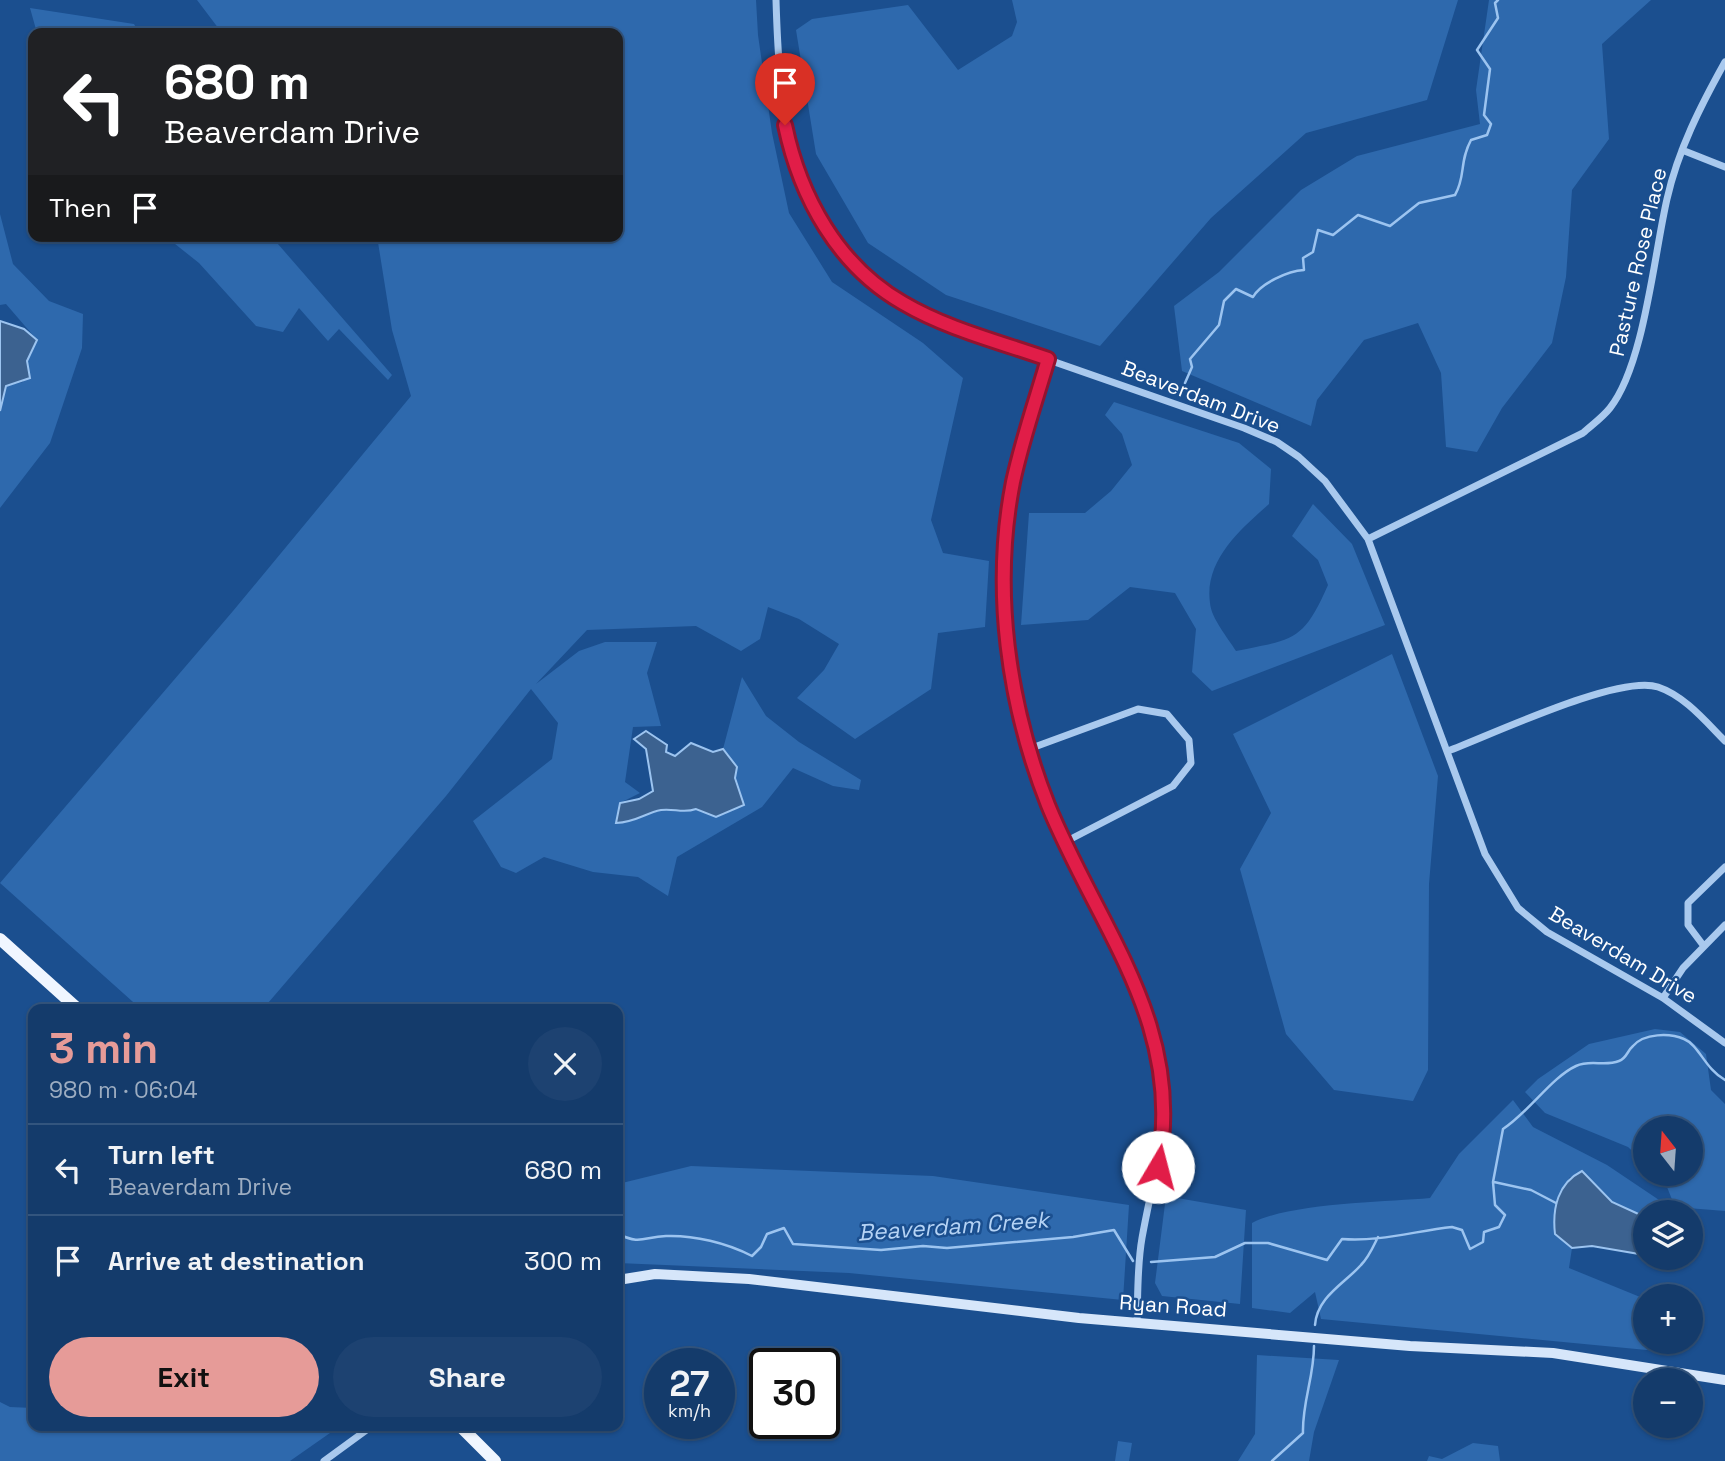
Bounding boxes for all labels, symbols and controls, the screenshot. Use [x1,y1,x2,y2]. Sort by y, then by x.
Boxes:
text: 680 m [164,51,310,113]
pin [755,53,815,125]
icon: left [49,56,140,147]
icon: arrive [766,64,804,102]
text: Beaverdam Drive [164,112,420,152]
street label: Pasture Rose Place [1603,165,1672,359]
icon: arrive [126,189,164,227]
text: Then [49,191,112,225]
street label: Beaverdam Drive [1118,354,1284,439]
street label: Beaverdam Drive [1544,900,1702,1009]
text: 3 min [49,1022,158,1075]
button: close [528,1027,602,1101]
text: 980 m · 06:04 [49,1075,198,1105]
north arrow [1633,1116,1703,1186]
map controls [1633,1116,1703,1438]
position arrow [1121,1130,1195,1204]
text: Turn left [108,1138,215,1172]
icon: left [49,1151,87,1189]
text: 680 m [524,1153,602,1187]
text: Beaverdam Drive [108,1172,292,1202]
button: layers [1633,1200,1703,1270]
water label: Beaverdam Creek [856,1204,1052,1248]
icon: arrive [49,1242,87,1280]
text: Arrive at destination [108,1244,365,1278]
text: 300 m [524,1244,602,1278]
button: + [1633,1284,1703,1354]
street label: Ryan Road [1118,1288,1228,1323]
button: Exit [49,1337,319,1417]
button: Share [333,1337,602,1417]
speed limit sign: 30 [749,1348,840,1439]
text: 27 [670,1362,709,1406]
button: − [1633,1368,1703,1438]
text: km/h [668,1399,711,1422]

